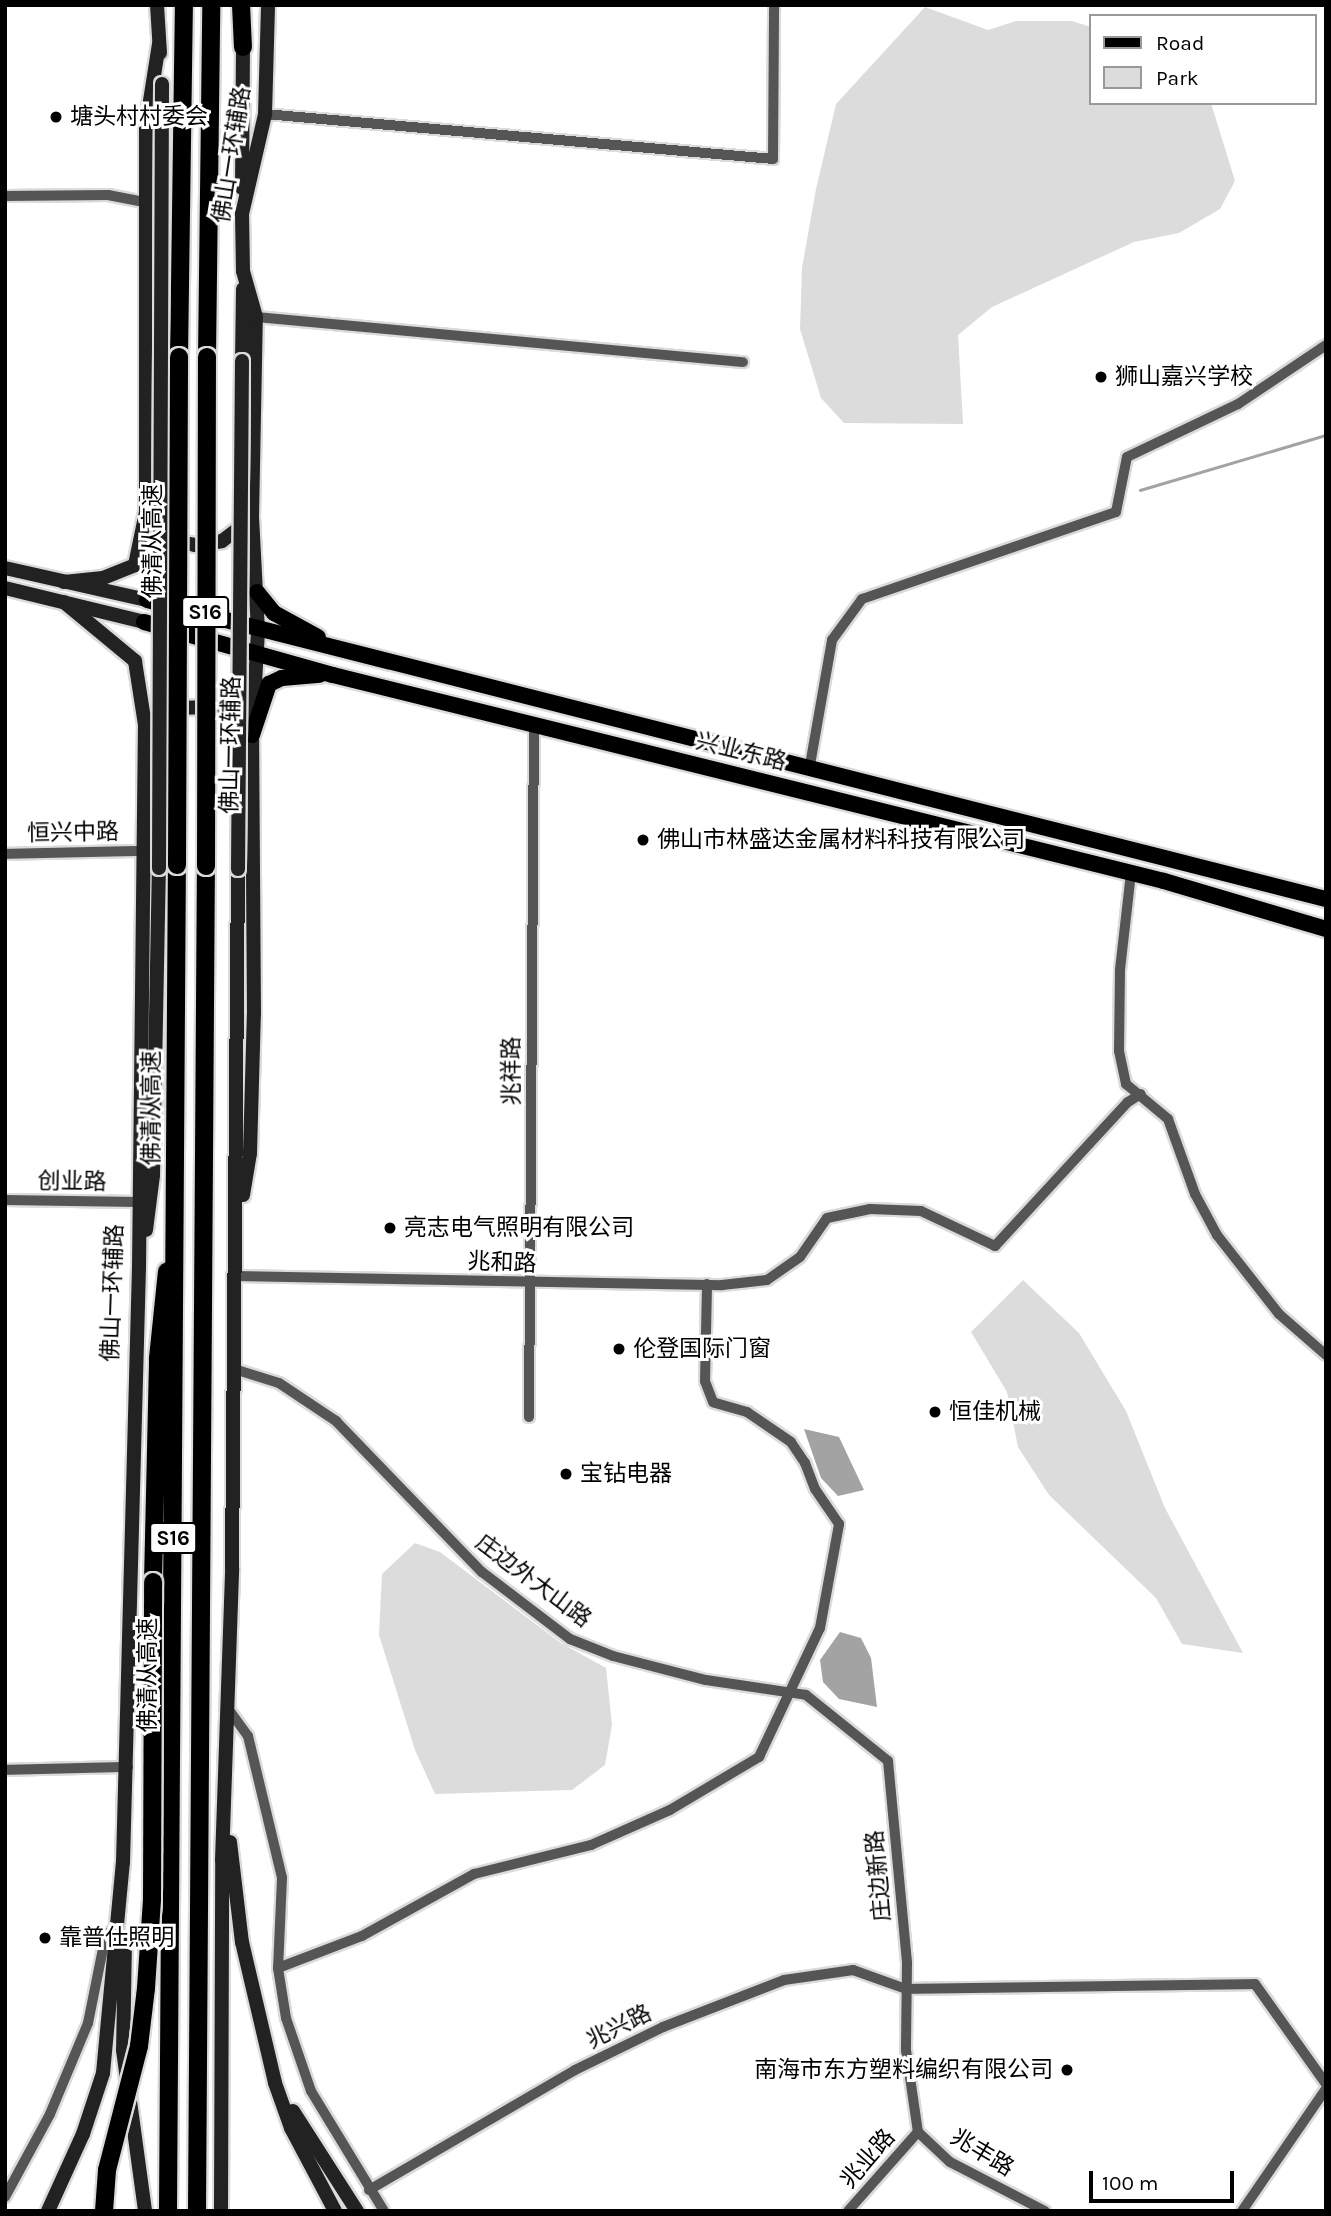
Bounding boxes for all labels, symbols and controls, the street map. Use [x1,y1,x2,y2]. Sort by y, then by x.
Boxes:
legend [1090,14,1317,105]
text: Road [1156,31,1204,55]
text: Park [1156,66,1199,90]
street label: 佛山一环辅路 [208,85,256,225]
place label: 塘头村村委会 [70,103,208,131]
marker: 塘头村村委会 [48,109,64,125]
place label: 狮山嘉兴学校 [1115,363,1253,391]
marker: 狮山嘉兴学校 [1093,369,1109,385]
street label: 佛清从高速 [139,484,167,598]
road number: S16 [180,594,230,630]
street label: 佛山一环辅路 [216,676,246,814]
street label: 兴业东路 [693,727,789,777]
street label: 恒兴中路 [27,818,119,848]
place label: 佛山市林盛达金属材料科技有限公司 [657,826,1025,854]
marker: 佛山市林盛达金属材料科技有限公司 [635,832,651,848]
street label: 兆祥路 [498,1037,526,1105]
street label: 佛清从高速 [138,1051,166,1165]
street label: 创业路 [37,1168,107,1196]
place label: 亮志电气照明有限公司 [404,1214,634,1242]
marker: 亮志电气照明有限公司 [382,1220,398,1236]
street label: 佛山一环辅路 [97,1224,129,1362]
street label: 兆和路 [467,1248,537,1278]
place label: 伦登国际门窗 [633,1335,771,1363]
marker: 伦登国际门窗 [611,1341,627,1357]
place label: 恒佳机械 [949,1398,1041,1426]
marker: 恒佳机械 [927,1404,943,1420]
place label: 宝钻电器 [580,1460,672,1488]
marker: 宝钻电器 [558,1466,574,1482]
road number: S16 [148,1520,198,1556]
street label: 庄边外大山路 [470,1528,596,1634]
street label: 佛清从高速 [134,1618,162,1732]
street label: 庄边新路 [861,1829,897,1923]
place label: 靠普仕照明 [59,1924,174,1952]
marker: 靠普仕照明 [37,1930,53,1946]
street label: 兆兴路 [582,1999,656,2055]
place label: 南海市东方塑料编织有限公司 [754,2056,1053,2084]
marker: 南海市东方塑料编织有限公司 [1059,2062,1075,2078]
street label: 兆丰路 [945,2123,1019,2183]
street label: 兆业路 [835,2124,901,2194]
scale bar [1093,2156,1238,2200]
text: 100 m [1102,2171,1159,2195]

